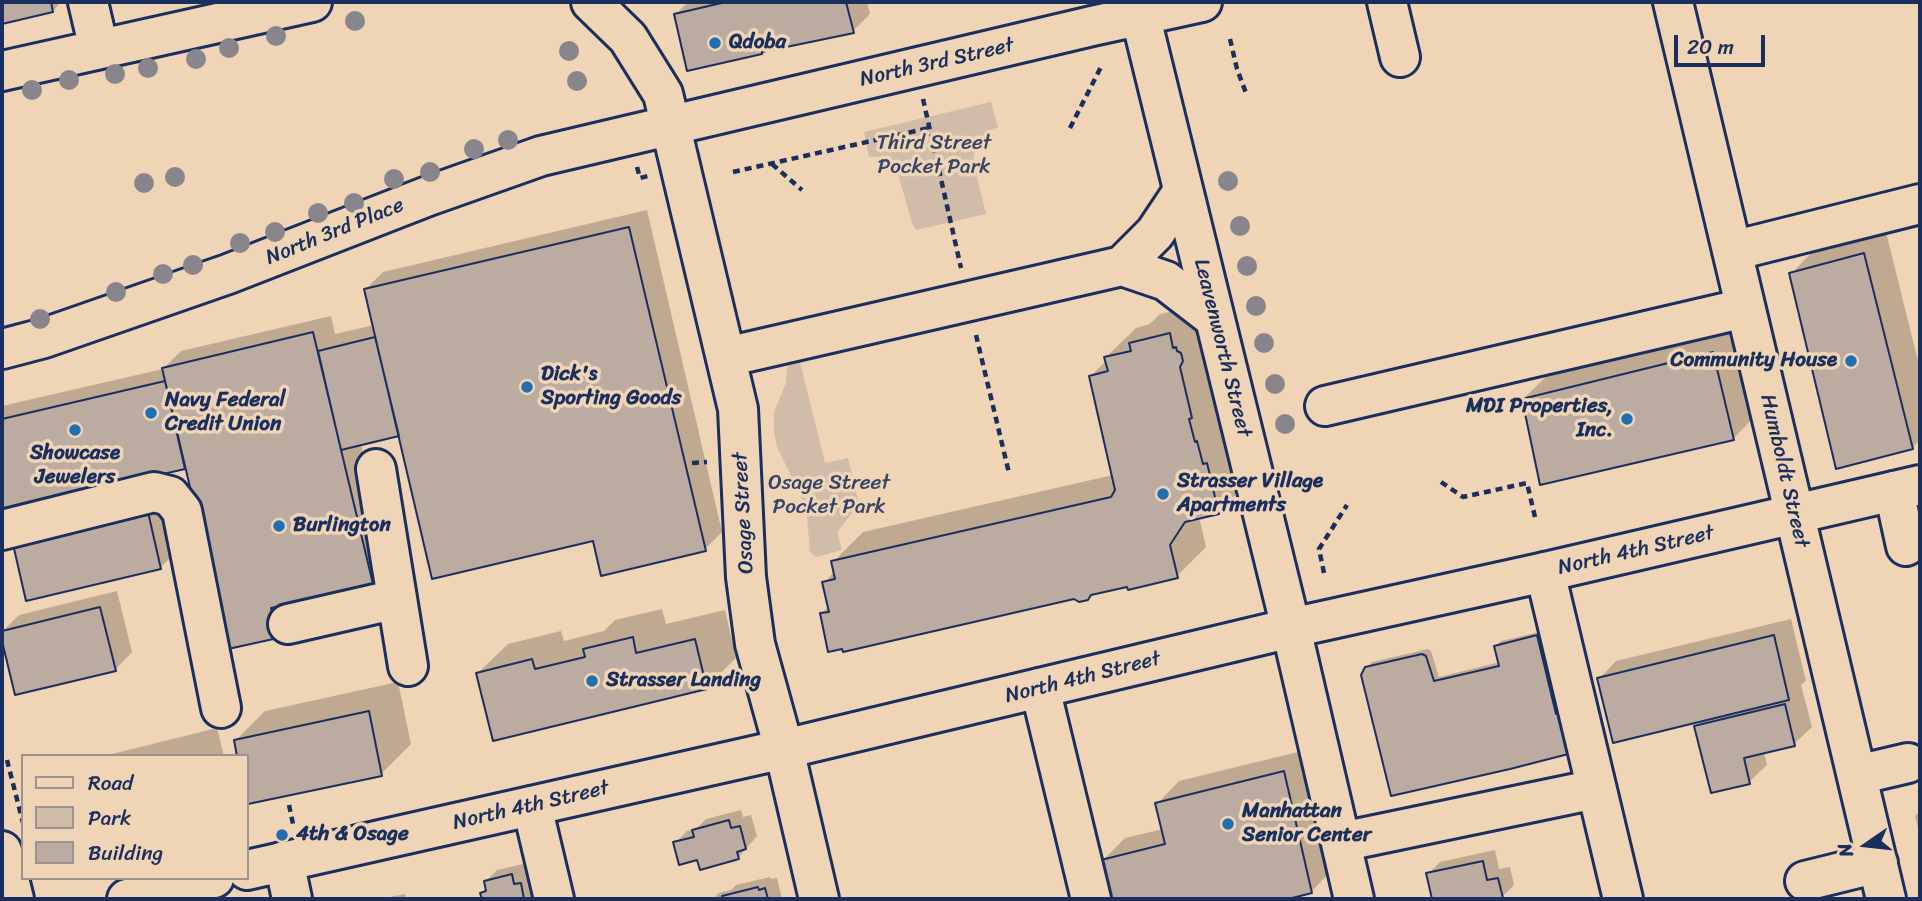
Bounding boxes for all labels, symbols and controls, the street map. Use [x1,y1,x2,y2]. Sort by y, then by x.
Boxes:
scale bar [1677,21,1768,65]
text: 20 m [1687,28,1734,66]
place label: Qdoba [729,30,786,56]
street label: North 3rd Street [858,33,1016,93]
marker: Qdoba [707,35,723,51]
park label: Third Street Pocket Park [877,131,991,181]
street label: North 3rd Place [262,193,408,271]
street label: Leavenworth Street [1188,256,1256,440]
place label: Community House [1670,348,1837,374]
marker: Community House [1843,353,1859,369]
place label: Dick's Sporting Goods [541,362,681,412]
marker: Dick's Sporting Goods [519,379,535,395]
place label: Navy Federal Credit Union [165,388,285,438]
street label: Humboldt Street [1754,392,1814,550]
place label: MDI Properties, Inc. [1466,394,1613,444]
marker: Navy Federal Credit Union [143,405,159,421]
marker: MDI Properties, Inc. [1619,411,1635,427]
marker: Showcase Jewelers [67,422,83,438]
place label: Showcase Jewelers [30,441,120,491]
street label: Osage Street [728,452,760,574]
place label: Strasser Village Apartments [1177,469,1323,519]
park label: Osage Street Pocket Park [768,471,890,521]
marker: Strasser Village Apartments [1155,486,1171,502]
place label: Burlington [293,513,391,539]
marker: Burlington [271,518,287,534]
street label: North 4th Street [1556,521,1716,581]
street label: North 4th Street [1003,647,1163,709]
place label: Strasser Landing [606,668,761,694]
marker: Strasser Landing [584,673,600,689]
legend [21,754,248,880]
text: Road [88,764,133,802]
street label: North 4th Street [451,776,611,836]
text: Park [88,799,131,837]
place label: Manhattan Senior Center [1242,799,1371,849]
north arrow [1831,810,1901,880]
marker: Manhattan Senior Center [1220,816,1236,832]
place label: 4th & Osage [296,822,409,848]
marker: 4th & Osage [274,827,290,843]
text: Building [88,834,163,872]
text: N [1828,840,1863,861]

